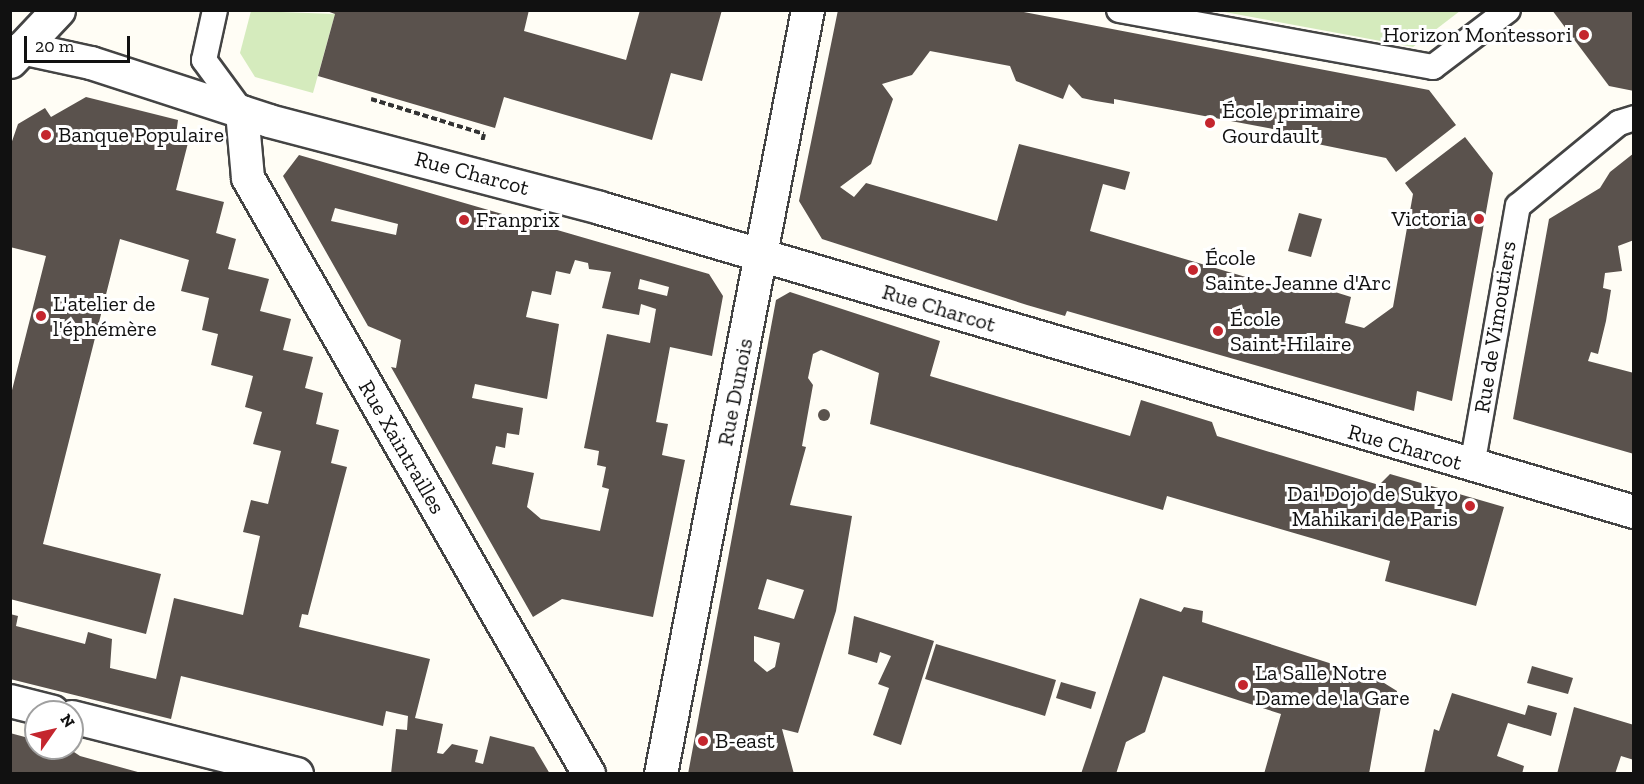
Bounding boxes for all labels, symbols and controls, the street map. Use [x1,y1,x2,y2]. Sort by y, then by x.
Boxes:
place label: Horizon Montessori [1383,22,1572,48]
scale bar [27,24,134,62]
marker: Horizon Montessori [1577,28,1591,42]
text: 20 m [35,35,74,57]
place label: École primaire Gourdault [1222,97,1360,148]
marker: École primaire Gourdault [1203,116,1217,130]
place label: Banque Populaire [58,122,224,148]
marker: Banque Populaire [39,128,53,142]
street label: Rue Charcot [412,145,532,201]
place label: Victoria [1391,206,1467,232]
place label: Franprix [476,207,560,233]
marker: Victoria [1472,212,1486,226]
marker: Franprix [457,213,471,227]
street label: Rue de Vimoutiers [1468,239,1522,415]
place label: École Sainte-Jeanne d'Arc [1205,244,1391,296]
marker: École Sainte-Jeanne d'Arc [1186,263,1200,277]
street label: Rue Charcot [879,278,999,338]
place label: L'atelier de l'éphémère [53,290,157,342]
place label: École Saint-Hilaire [1230,305,1351,356]
marker: L'atelier de l'éphémère [34,309,48,323]
marker: École Saint-Hilaire [1211,324,1225,338]
street label: Rue Dunois [712,336,758,448]
street label: Rue Xaintrailles [353,375,451,519]
street label: Rue Charcot [1345,418,1465,476]
place label: Dai Dojo de Sukyo Mahikari de Paris [1287,480,1458,532]
marker: Dai Dojo de Sukyo Mahikari de Paris [1463,499,1477,513]
place label: La Salle Notre Dame de la Gare [1255,659,1410,710]
marker: La Salle Notre Dame de la Gare [1236,678,1250,692]
north arrow [24,700,84,760]
text: N [56,710,79,731]
place label: B-east [715,728,775,754]
marker: B-east [696,734,710,748]

